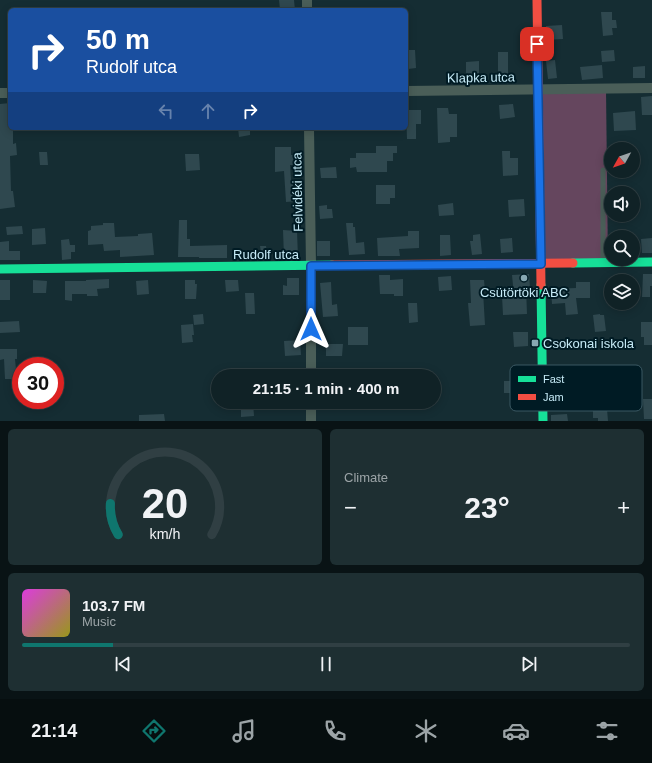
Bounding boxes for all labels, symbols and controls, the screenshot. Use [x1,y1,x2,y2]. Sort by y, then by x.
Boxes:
icon: right [20,24,72,76]
text: 50 m [86,24,150,55]
pin [520,27,554,61]
icon: arrive [526,33,548,55]
text: Rudolf utca [86,57,177,77]
street label: Klapka utca [447,69,516,86]
icon: left [155,100,177,122]
icon: ahead [197,100,219,122]
icon: right [239,100,261,122]
north arrow [604,142,640,178]
map controls [604,142,640,310]
street label: Felvidéki utca [289,151,306,232]
button: sound [604,186,640,222]
button: search [604,230,640,266]
street label: Rudolf utca [233,247,300,262]
marker: Csütörtöki ABC [519,273,529,283]
button: layers [604,274,640,310]
place label: Csütörtöki ABC [480,285,568,300]
position arrow [290,308,332,350]
place label: Csokonai iskola [543,336,635,351]
marker: Csokonai iskola [530,338,540,348]
speed limit sign: 30 [12,357,64,409]
legend [510,365,642,411]
text: Fast [543,373,564,385]
text: 21:15 · 1 min · 400 m [253,380,399,397]
text: Jam [543,391,564,403]
text: Climate [344,470,388,485]
text: 20 [142,480,188,527]
text: 23° [464,491,510,524]
text: − [344,495,357,520]
text: + [617,495,630,520]
text: km/h [150,526,181,542]
text: 103.7 FM [82,597,145,614]
text: Music [82,614,116,629]
icon: previous [112,653,134,675]
icon: pause [315,653,337,675]
icon: next [518,653,540,675]
icon: directions [140,717,168,745]
icon: music [230,717,258,745]
icon: phone [321,717,349,745]
icon: climate [412,717,440,745]
icon: car [502,717,530,745]
icon: filters [593,717,621,745]
text: 21:14 [31,721,77,741]

